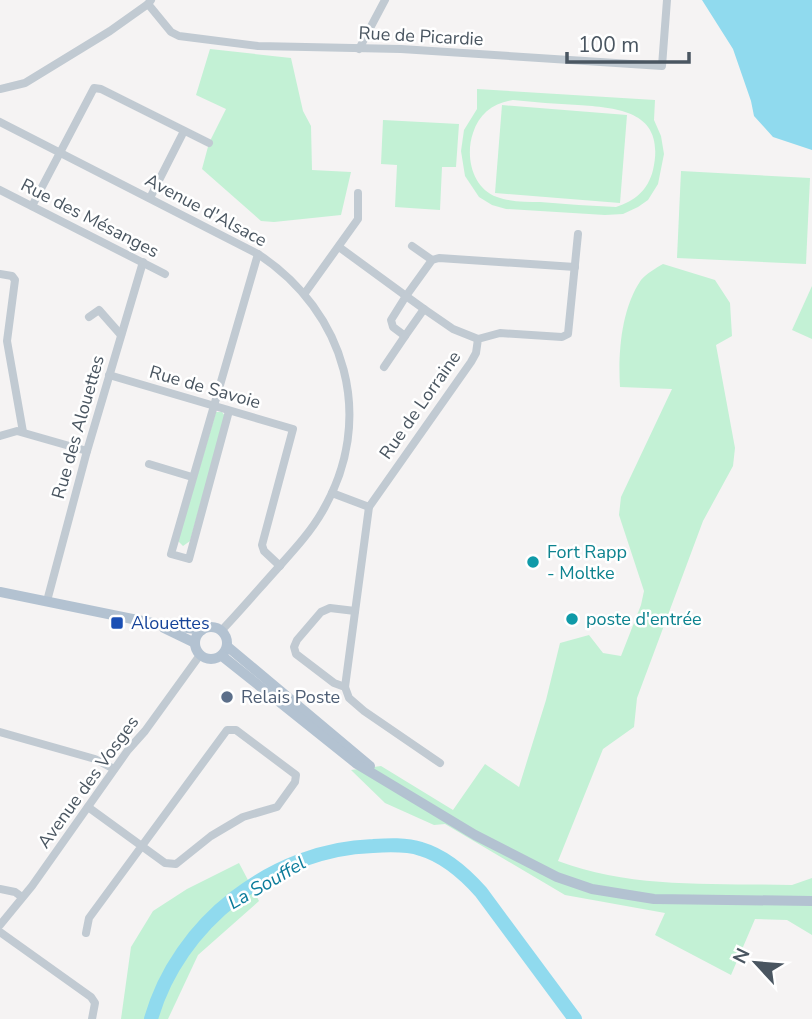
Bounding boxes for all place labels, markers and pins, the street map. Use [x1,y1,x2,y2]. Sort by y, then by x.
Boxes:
place label: Fort Rapp - Moltke [547,540,627,585]
marker: Fort Rapp - Moltke [525,554,541,570]
place label: poste d'entrée [586,607,702,631]
place label: Alouettes [131,611,210,635]
marker: poste d'entrée [564,611,580,627]
marker: Alouettes [109,615,125,631]
place label: Relais Poste [241,685,340,709]
marker: Relais Poste [219,689,235,705]

